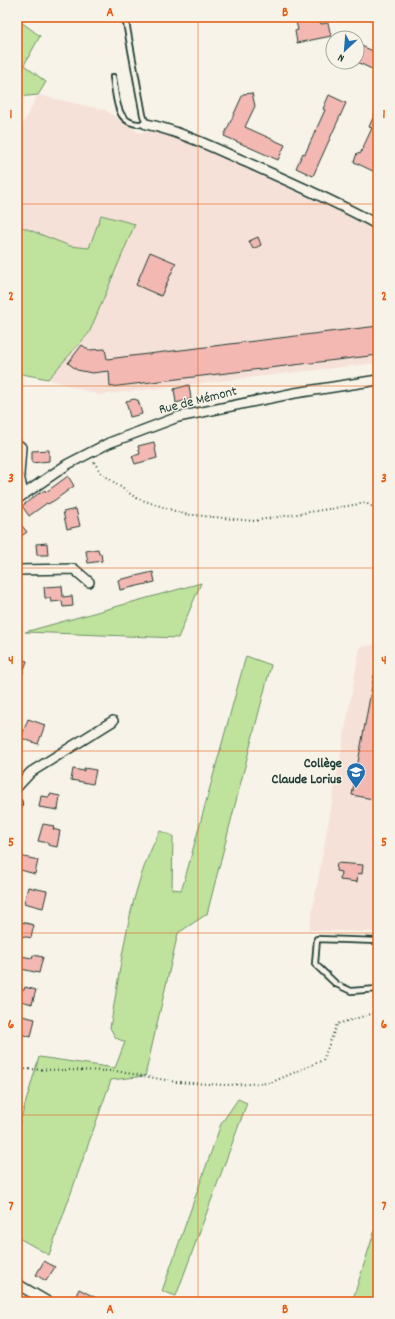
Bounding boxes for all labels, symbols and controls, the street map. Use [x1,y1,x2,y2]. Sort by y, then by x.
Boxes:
text: A [106,4,114,23]
text: B [282,4,288,23]
north arrow [325,30,365,70]
text: N [335,49,347,66]
text: 1 [10,106,13,125]
text: 1 [383,106,386,125]
text: 2 [8,288,14,307]
text: 2 [381,288,387,307]
street label: Rue de Mémont [157,382,239,420]
text: 3 [8,470,14,489]
text: 3 [381,470,387,489]
text: 4 [8,652,14,671]
text: 4 [381,652,387,671]
place label: Collège Claude Lorius [272,754,342,790]
school or university icon: Collège Claude Lorius [345,761,367,789]
text: 5 [8,834,14,853]
text: 5 [381,834,387,853]
text: 6 [8,1016,15,1035]
text: 6 [381,1016,388,1035]
text: 7 [9,1198,14,1217]
text: 7 [382,1198,387,1217]
text: A [106,1301,114,1319]
text: B [282,1301,288,1319]

